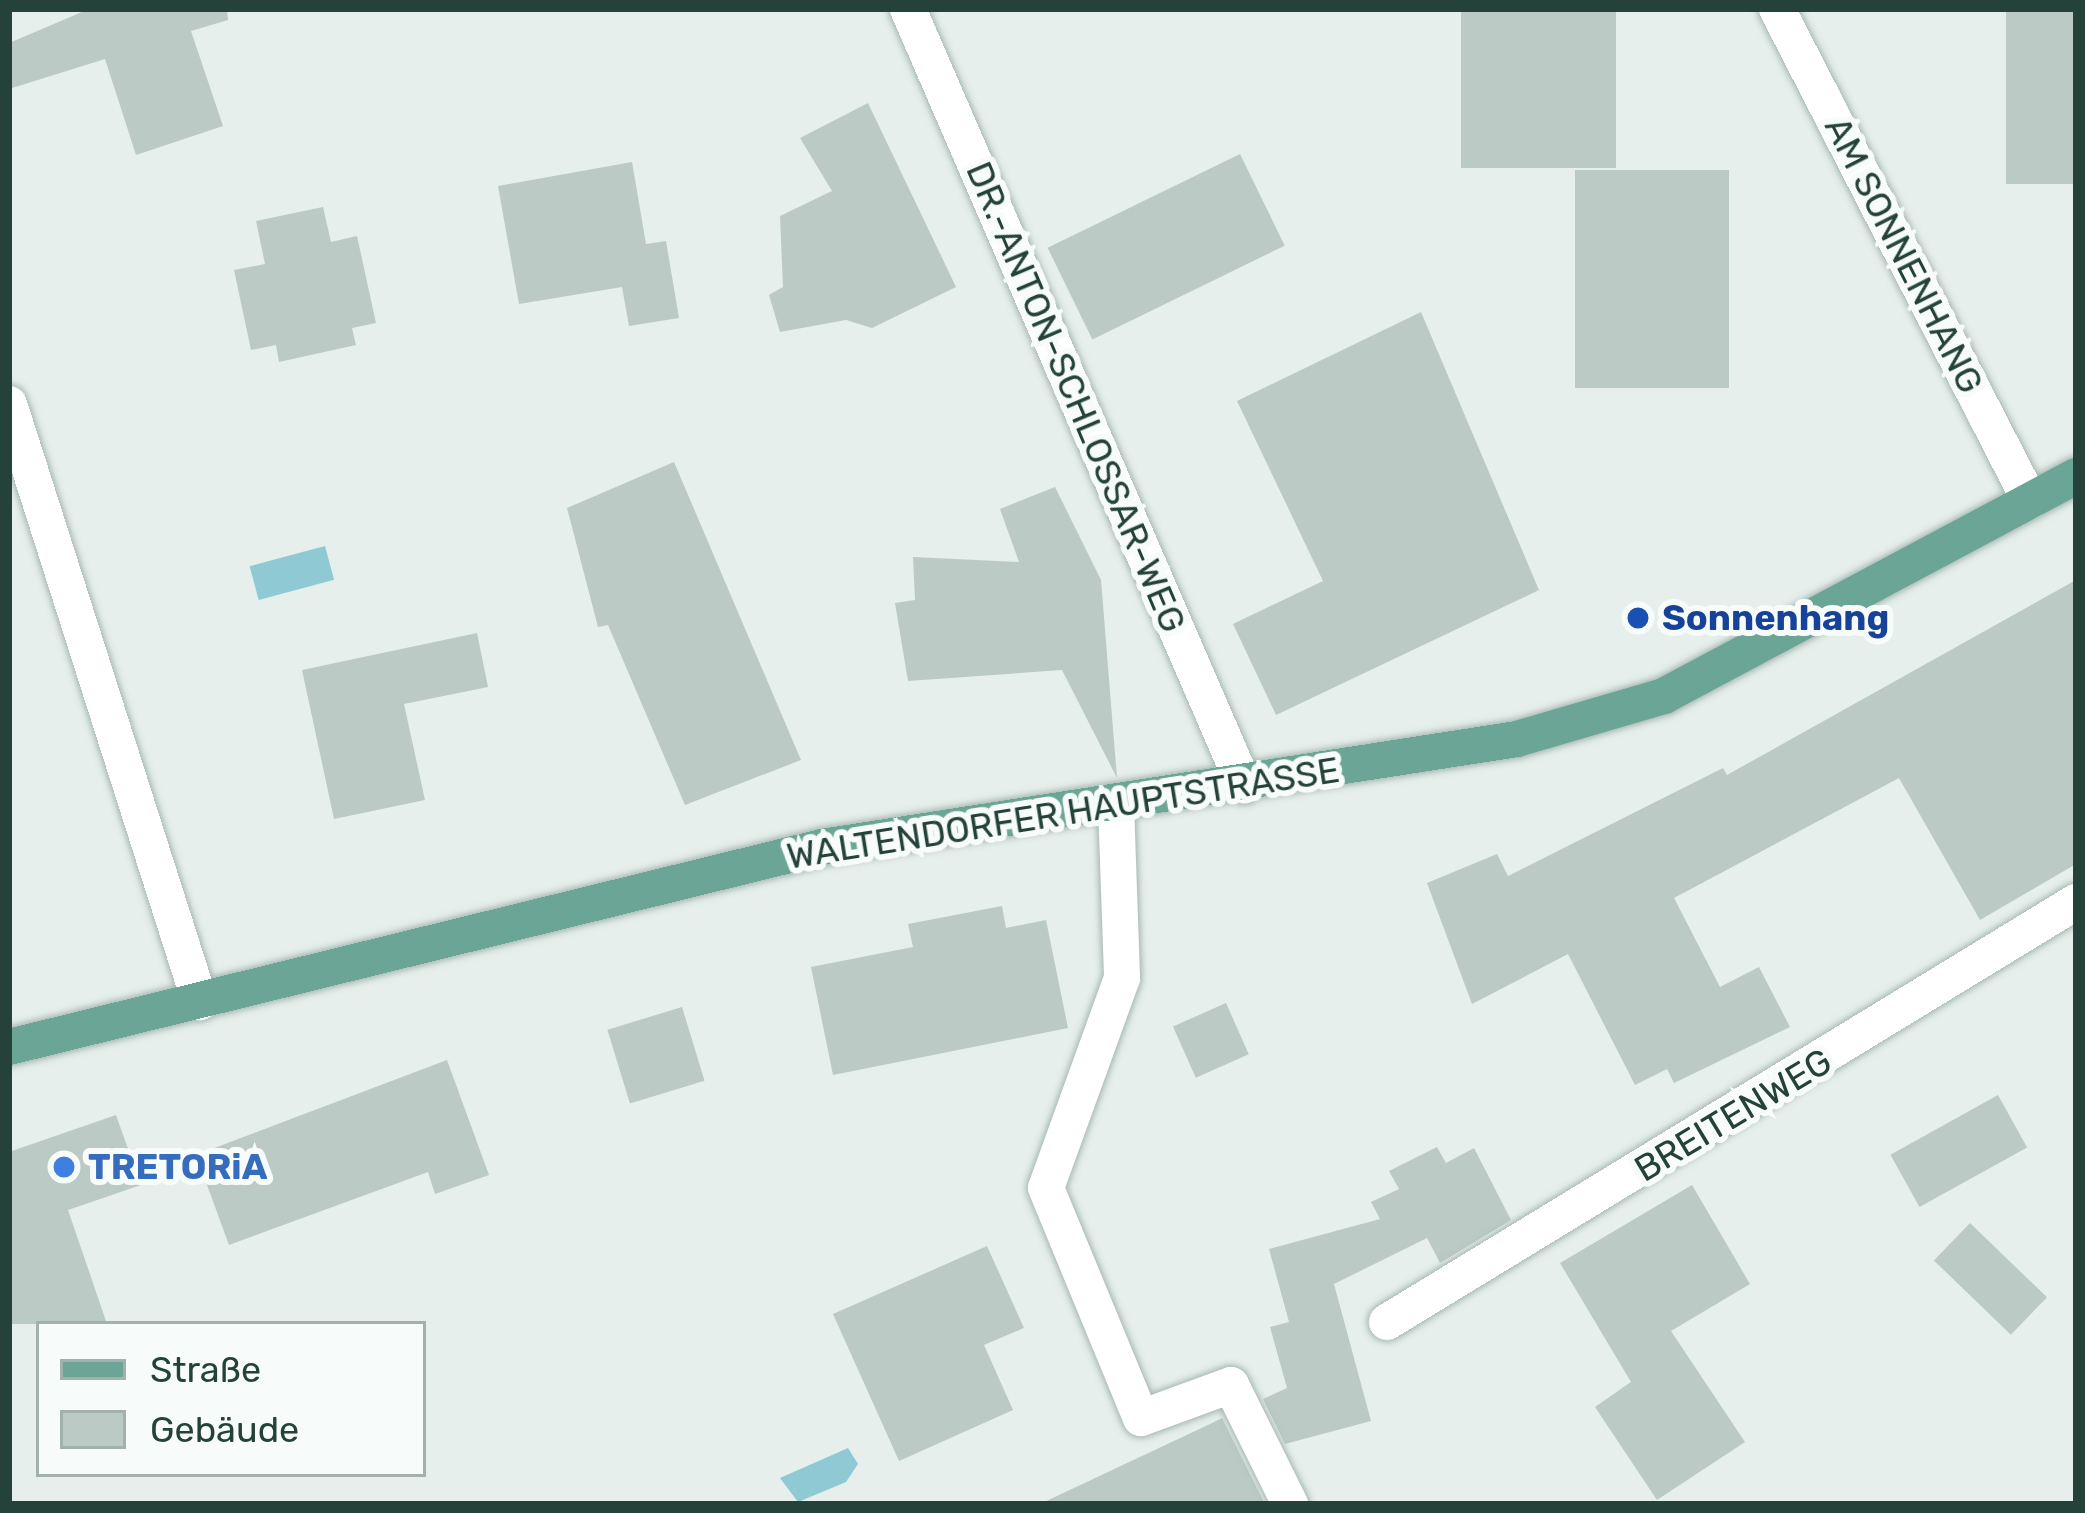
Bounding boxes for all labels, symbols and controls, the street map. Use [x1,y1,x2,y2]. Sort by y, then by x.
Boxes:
street label: AM SONNENHANG [1816,110,1992,400]
street label: DR.-ANTON-SCHLOSSAR-WEG [957,155,1195,639]
place label: Sonnenhang [1662,596,1889,640]
marker: Sonnenhang [1625,605,1651,631]
street label: WALTENDORFER HAUPTSTRASSE [784,748,1342,878]
street label: BREITENWEG [1627,1039,1839,1191]
place label: TRETORiA [88,1145,267,1189]
marker: TRETORiA [51,1154,77,1180]
legend [36,1321,426,1477]
text: Straße [150,1348,261,1391]
text: Gebäude [150,1408,299,1451]

